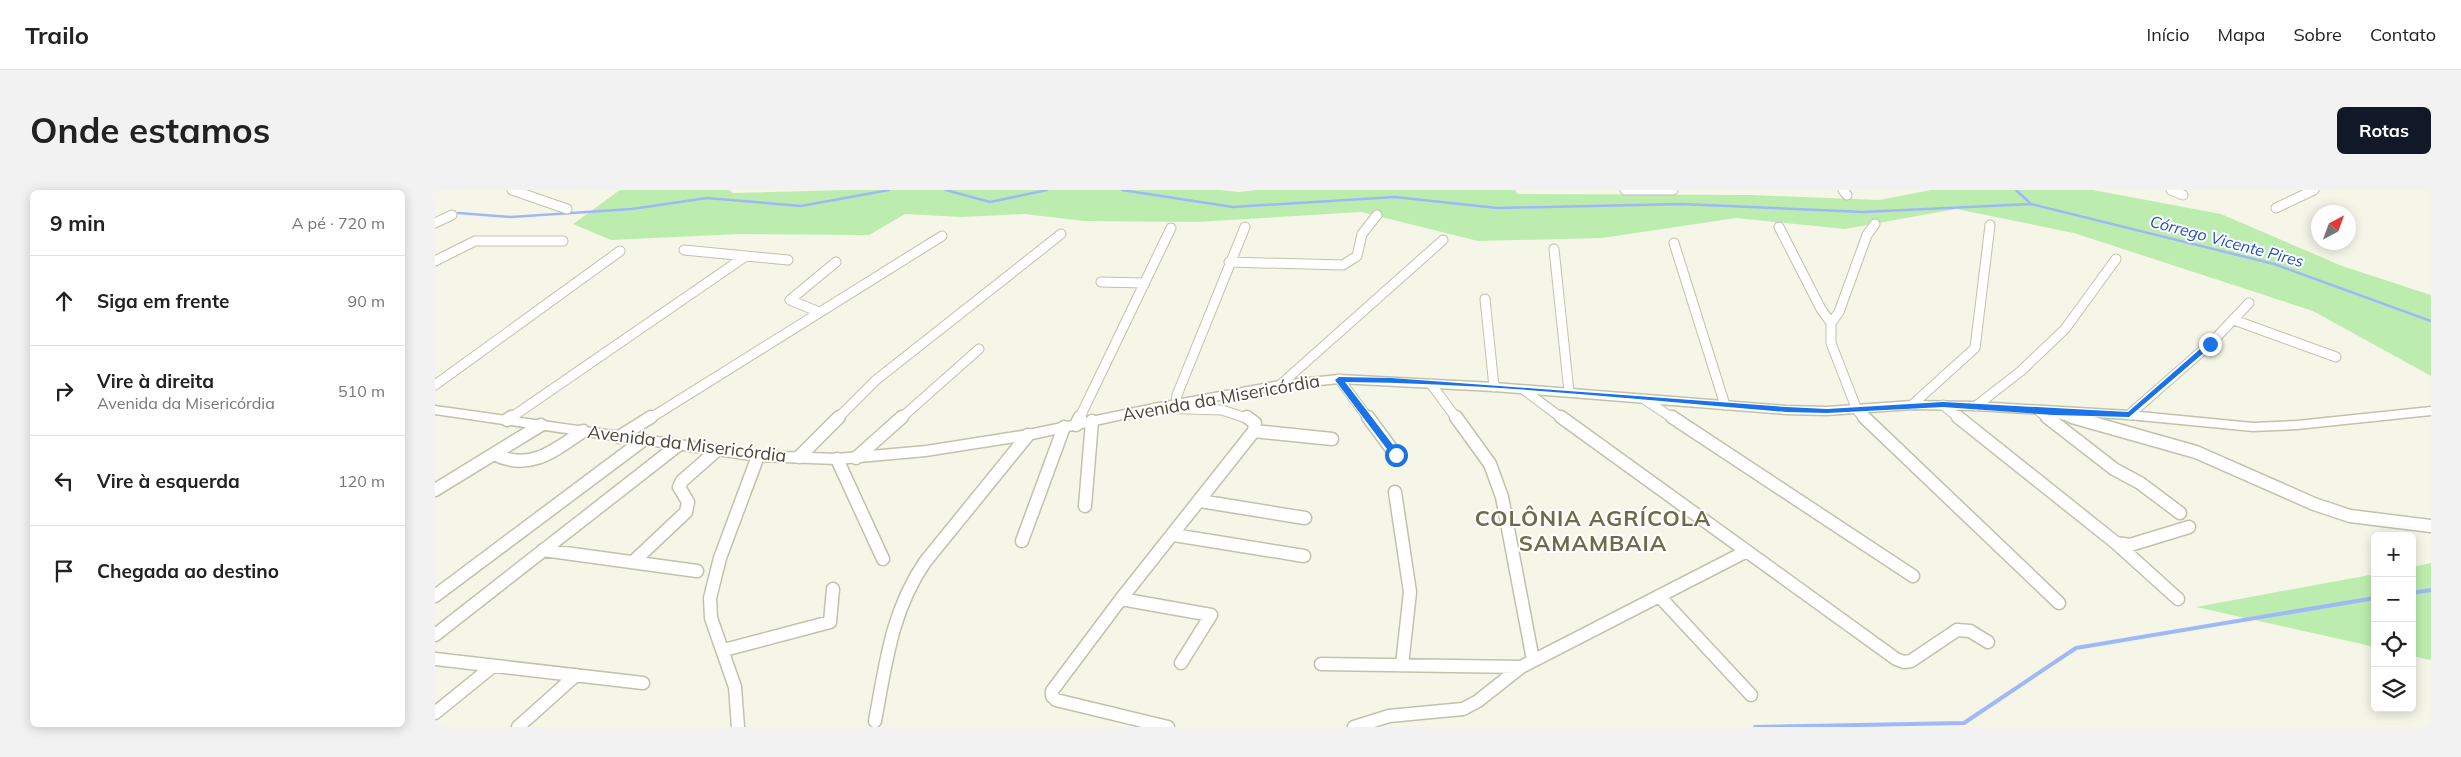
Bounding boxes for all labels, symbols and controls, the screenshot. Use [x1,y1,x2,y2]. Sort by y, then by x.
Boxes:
text: Trailo [25,20,89,50]
text: Início [2147,23,2190,46]
text: Mapa [2218,23,2265,46]
text: Sobre [2293,23,2342,46]
text: Contato [2370,23,2436,46]
button: Rotas [2337,107,2431,154]
text: Onde estamos [30,108,270,152]
north arrow [2311,205,2356,250]
text: 9 min [50,210,105,236]
water label: Córrego Vicente Pires [2148,211,2306,271]
text: A pé · 720 m [292,213,385,233]
icon: ahead [50,287,78,315]
text: Siga em frente [97,289,229,313]
text: 90 m [348,291,385,311]
route end [2199,333,2222,356]
text: Vire à direita [97,369,214,393]
street label: Avenida da Misericórdia [1120,369,1321,426]
icon: right [50,377,78,405]
text: 510 m [338,381,385,401]
text: Avenida da Misericórdia [97,393,275,413]
street label: Avenida da Misericórdia [586,420,788,467]
route start [1385,444,1408,467]
icon: left [50,467,78,495]
text: Vire à esquerda [97,469,240,493]
text: 120 m [338,471,385,491]
district label: COLÔNIA AGRÍCOLA SAMAMBAIA [1475,504,1711,557]
map controls [2371,532,2416,712]
button: + [2371,532,2416,577]
icon: arrive [50,557,78,585]
text: Chegada ao destino [97,559,279,583]
button: − [2371,577,2416,622]
button: locate [2371,622,2416,667]
button: layers [2371,667,2416,712]

